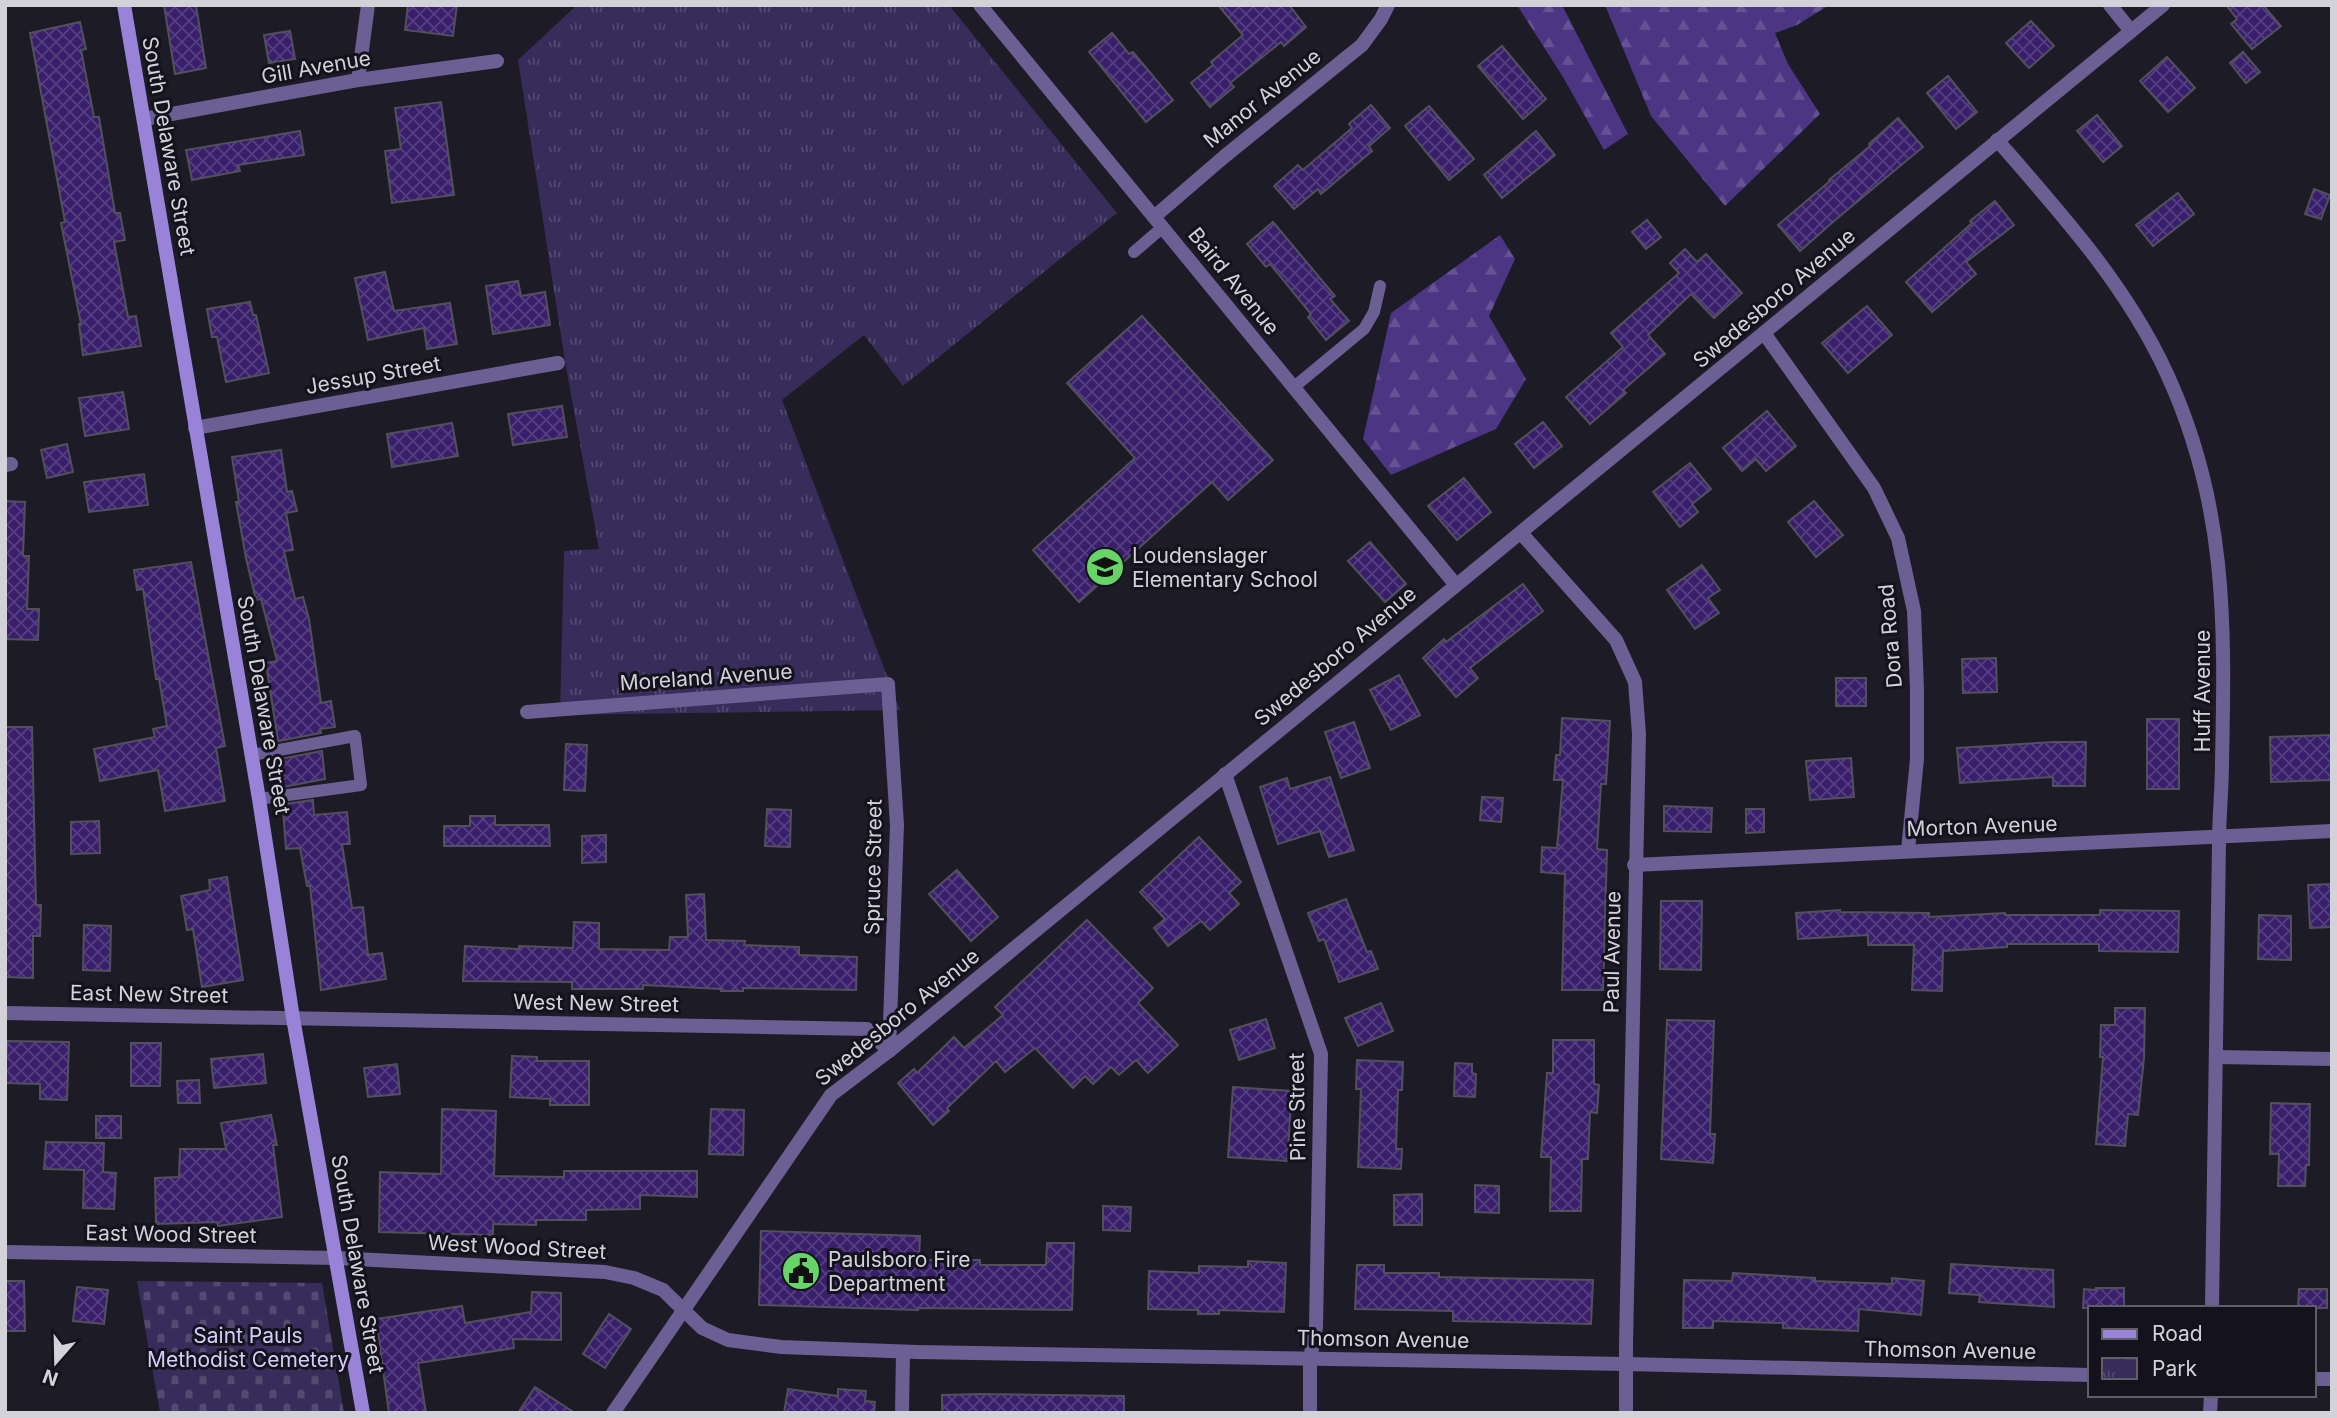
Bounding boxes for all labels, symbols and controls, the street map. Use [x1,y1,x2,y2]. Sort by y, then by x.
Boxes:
street label: South Delaware Street [137,35,201,258]
street label: Manor Avenue [1198,43,1326,153]
street label: Gill Avenue [259,45,373,89]
street label: Baird Avenue [1183,222,1285,340]
street label: Swedesboro Avenue [1688,223,1860,373]
street label: Jessup Street [303,351,443,399]
place label: Loudenslager Elementary School [1132,543,1318,592]
school or university icon: Loudenslager Elementary School [1084,546,1126,588]
street label: Swedesboro Avenue [1249,581,1421,731]
street label: Dora Road [1873,583,1907,689]
street label: South Delaware Street [232,594,296,817]
street label: Huff Avenue [2190,630,2215,752]
street label: Moreland Avenue [619,658,793,696]
street label: Spruce Street [859,799,887,935]
street label: Morton Avenue [1906,811,2058,841]
street label: Paul Avenue [1598,891,1626,1013]
street label: Swedesboro Avenue [810,943,984,1091]
street label: East New Street [70,980,228,1008]
street label: West New Street [513,989,679,1017]
street label: Pine Street [1284,1053,1310,1161]
street label: South Delaware Street [326,1153,390,1376]
street label: East Wood Street [85,1220,257,1248]
street label: West Wood Street [427,1230,607,1264]
place label: Paulsboro Fire Department [828,1247,971,1296]
public building icon: Paulsboro Fire Department [780,1250,822,1292]
legend [2088,1306,2316,1397]
text: Road [2152,1321,2203,1346]
park label: Saint Pauls Methodist Cemetery [147,1323,349,1372]
street label: Thomson Avenue [1296,1325,1470,1353]
north arrow [21,1327,91,1397]
street label: Thomson Avenue [1863,1336,2037,1364]
text: Park [2152,1356,2197,1381]
text: N [40,1364,61,1391]

